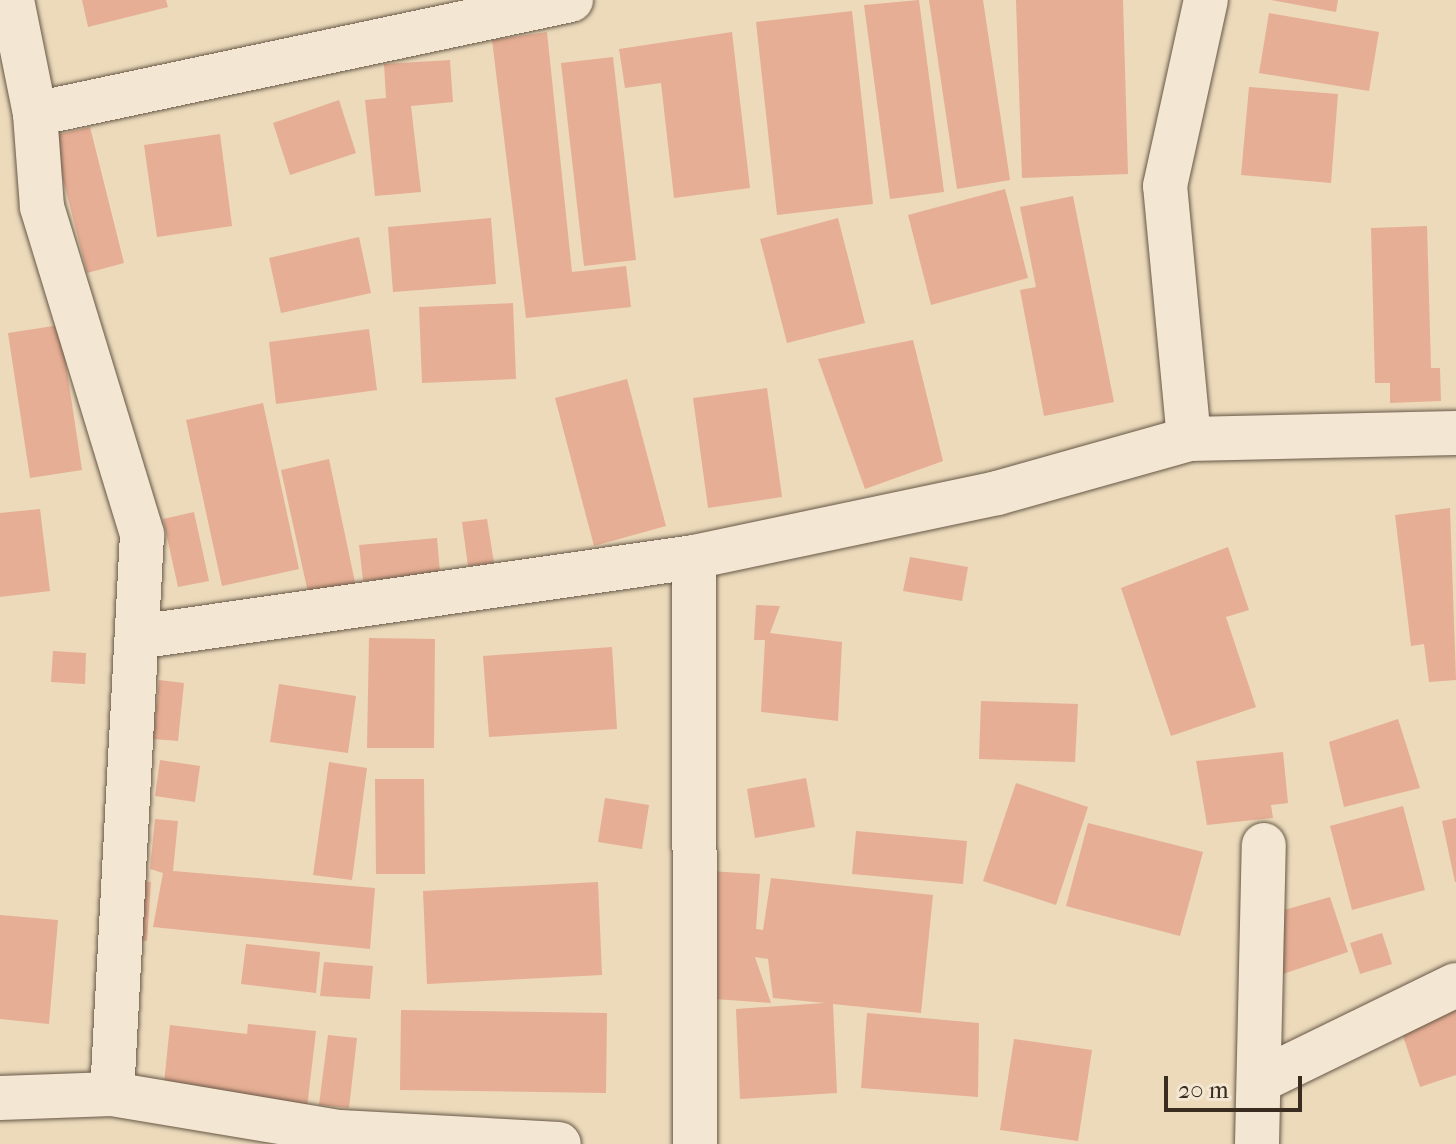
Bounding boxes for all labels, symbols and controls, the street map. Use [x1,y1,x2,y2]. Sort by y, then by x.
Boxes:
scale bar [1168,1060,1306,1110]
text: 20 m [1178,1076,1229,1104]

